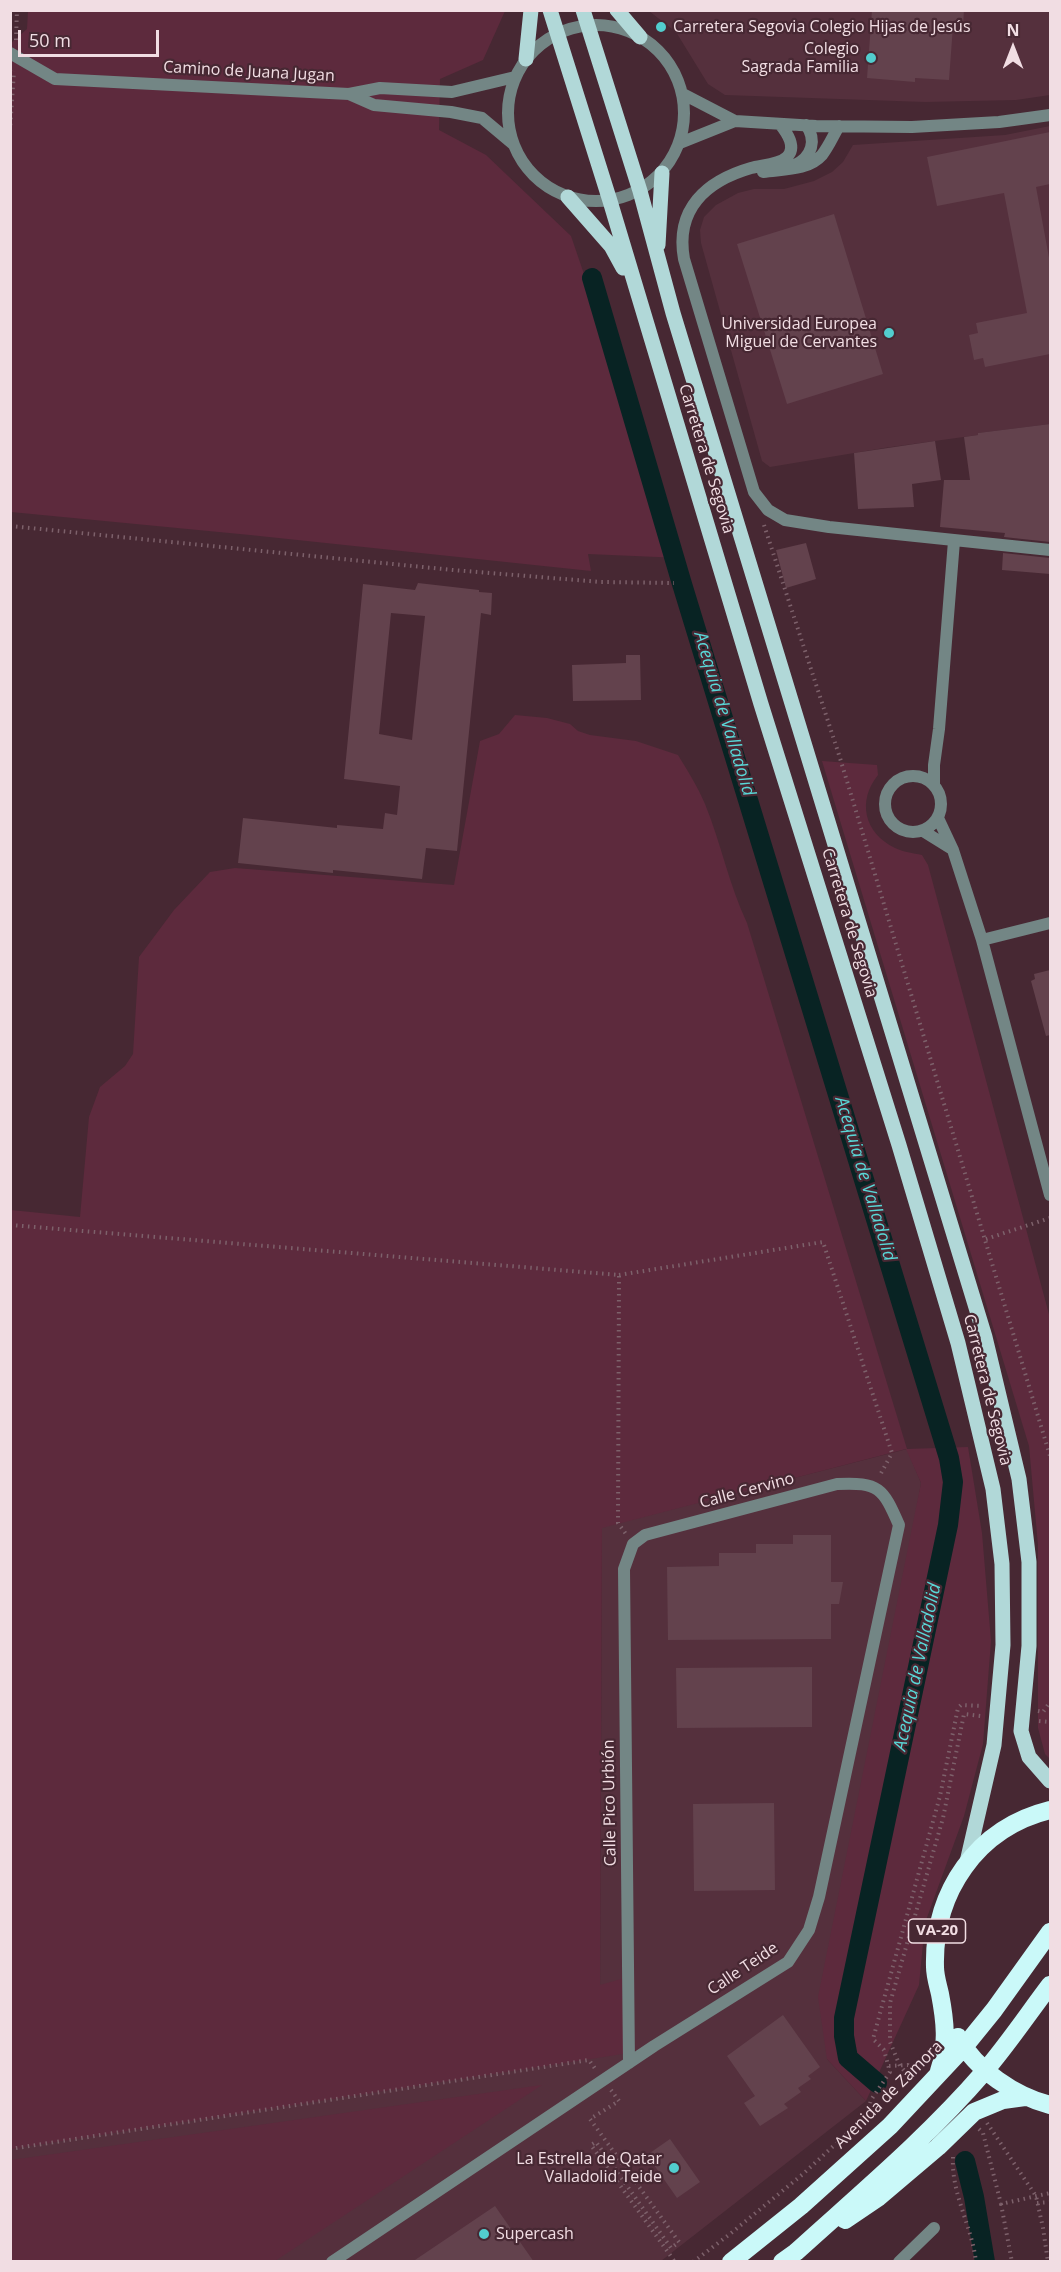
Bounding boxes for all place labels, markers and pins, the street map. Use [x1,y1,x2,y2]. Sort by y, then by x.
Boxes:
place label: Carretera Segovia Colegio Hijas de Jesús [673,17,971,37]
marker: Carretera Segovia Colegio Hijas de Jesús [654,20,668,34]
place label: Colegio Sagrada Familia [741,39,859,77]
marker: Colegio Sagrada Familia [864,51,878,65]
place label: Universidad Europea Miguel de Cervantes [721,314,877,352]
marker: Universidad Europea Miguel de Cervantes [882,326,896,340]
place label: La Estrella de Qatar Valladolid Teide [516,2149,662,2187]
marker: La Estrella de Qatar Valladolid Teide [667,2161,681,2175]
place label: Supercash [496,2224,574,2244]
marker: Supercash [477,2227,491,2241]

